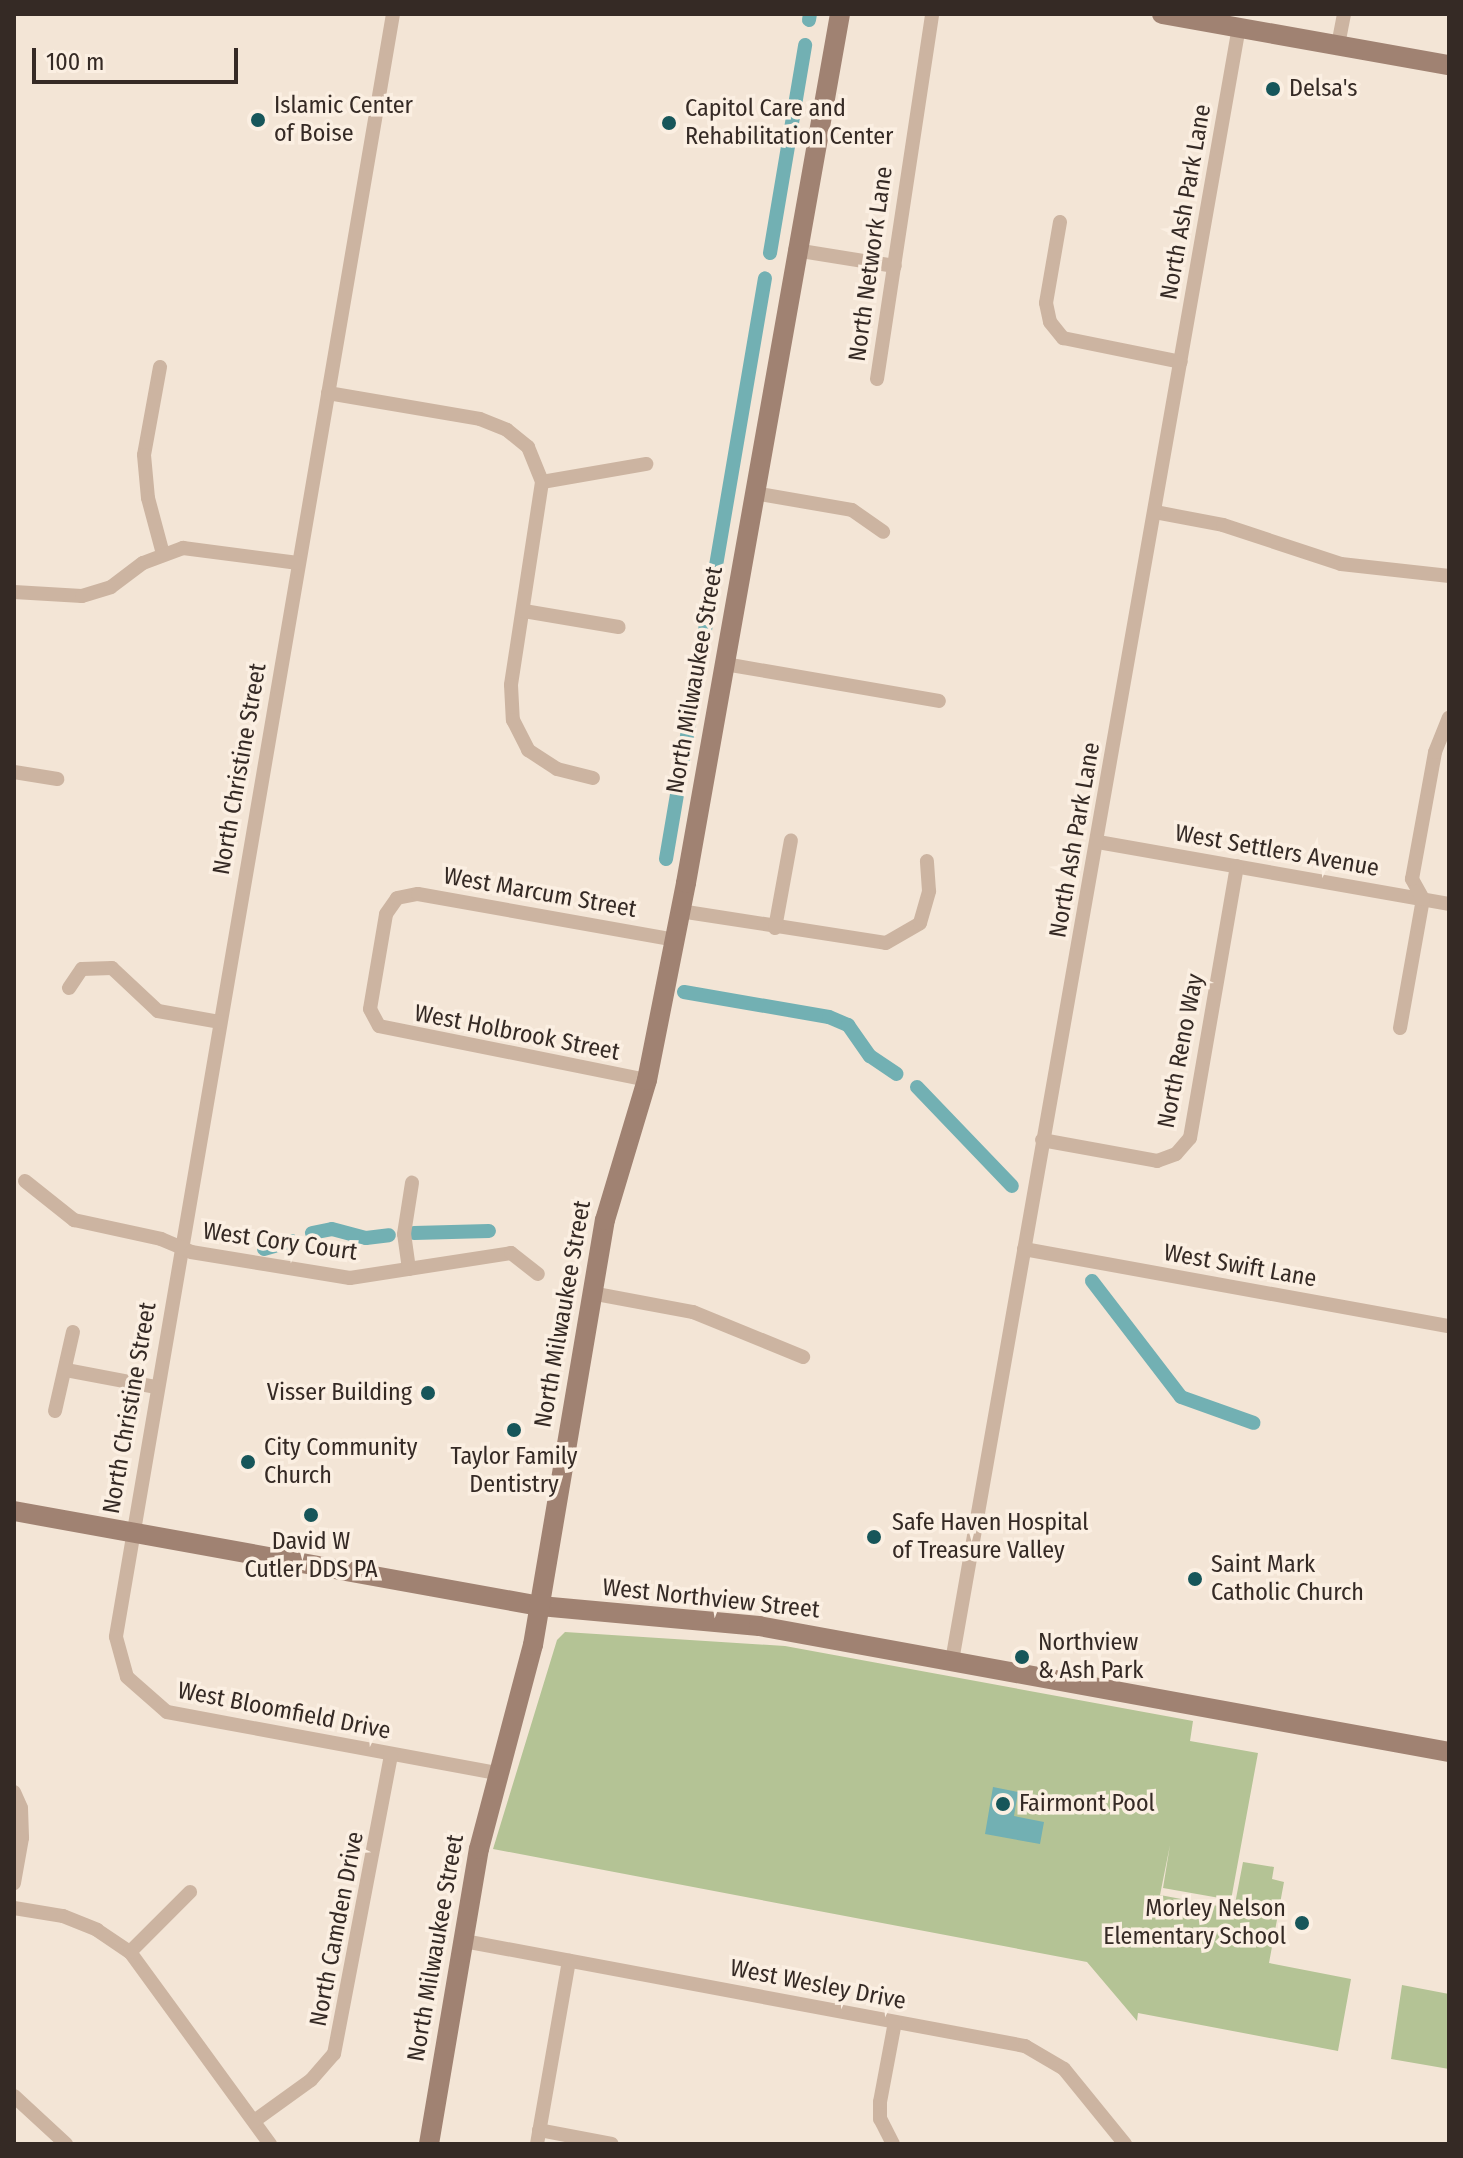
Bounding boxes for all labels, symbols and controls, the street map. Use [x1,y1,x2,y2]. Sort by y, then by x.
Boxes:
scale bar [36,32,242,82]
text: 100 m [46,48,104,76]
place label: Delsa's [1289,75,1358,103]
marker: Delsa's [1264,80,1282,98]
place label: Islamic Center of Boise [274,92,413,148]
place label: Capitol Care and Rehabilitation Center [685,95,893,151]
street label: North Ash Park Lane [1155,102,1217,302]
marker: Islamic Center of Boise [249,111,267,129]
marker: Capitol Care and Rehabilitation Center [660,114,678,132]
street label: North Network Lane [843,165,899,363]
street label: North Milwaukee Street [661,564,729,796]
street label: North Christine Street [207,661,273,877]
street label: North Ash Park Lane [1044,740,1106,940]
street label: West Settlers Avenue [1173,819,1381,883]
street label: West Marcum Street [441,862,639,924]
street label: North Reno Way [1152,971,1210,1131]
street label: West Holbrook Street [412,999,622,1067]
street label: North Milwaukee Street [529,1198,597,1430]
street label: West Cory Court [201,1217,359,1267]
street label: West Swift Lane [1161,1238,1319,1294]
street label: North Christine Street [97,1300,163,1516]
place label: Visser Building [267,1379,412,1407]
marker: Visser Building [419,1384,437,1402]
marker: Taylor Family Dentistry [505,1421,523,1439]
place label: City Community Church [264,1434,417,1490]
place label: Taylor Family Dentistry [450,1443,578,1499]
marker: City Community Church [239,1453,257,1471]
marker: David W Cutler DDS PA [302,1506,320,1524]
place label: Safe Haven Hospital of Treasure Valley [892,1509,1089,1565]
marker: Safe Haven Hospital of Treasure Valley [863,1526,885,1548]
place label: David W Cutler DDS PA [244,1528,378,1584]
place label: Saint Mark Catholic Church [1211,1551,1364,1607]
marker: Saint Mark Catholic Church [1186,1570,1204,1588]
street label: West Northview Street [601,1573,821,1625]
place label: Northview & Ash Park [1038,1629,1143,1685]
marker: Northview & Ash Park [1013,1648,1031,1666]
street label: West Bloomfield Drive [175,1676,393,1746]
place label: Fairmont Pool [1019,1790,1155,1818]
marker: Fairmont Pool [994,1795,1012,1813]
street label: North Camden Drive [304,1829,370,2029]
street label: North Milwaukee Street [402,1832,470,2064]
place label: Morley Nelson Elementary School [1103,1895,1286,1951]
marker: Morley Nelson Elementary School [1293,1914,1311,1932]
street label: West Wesley Drive [728,1954,908,2016]

